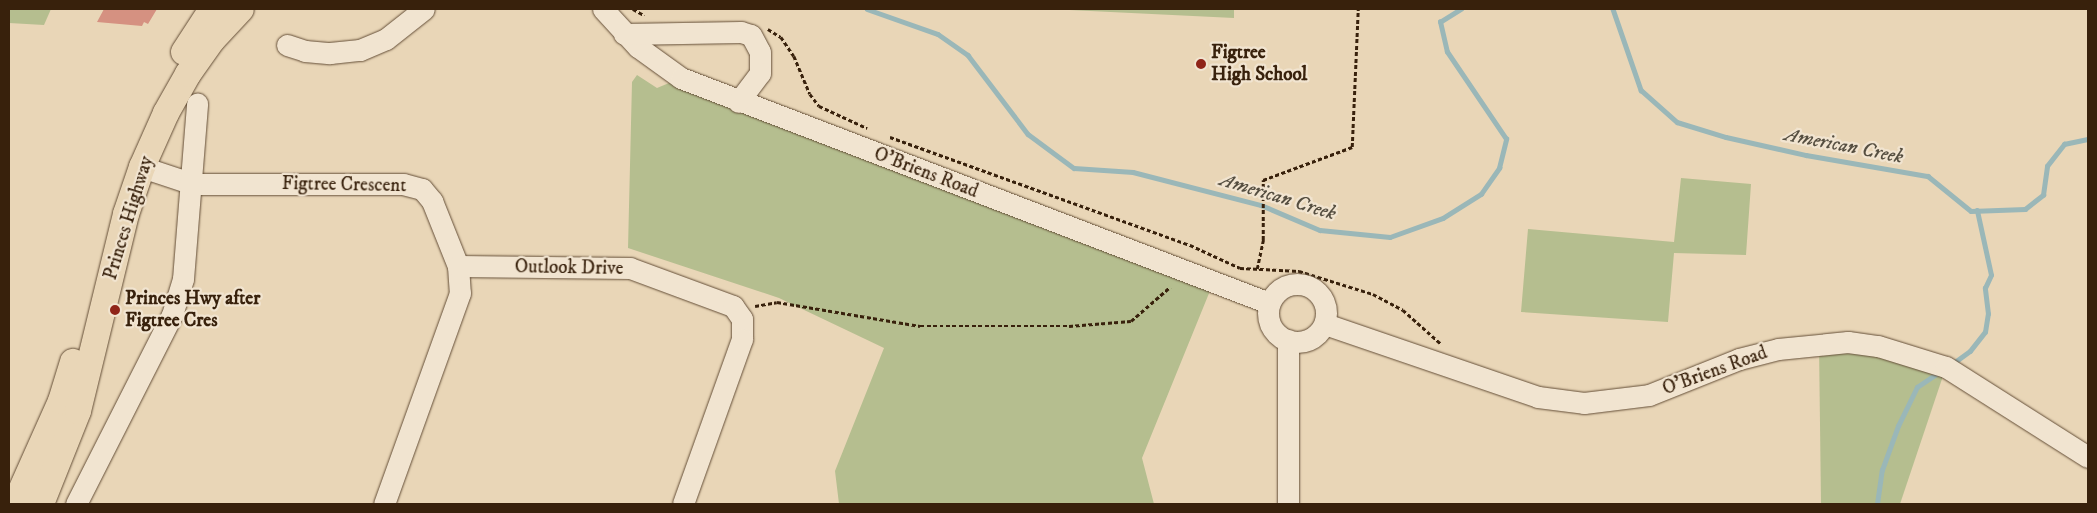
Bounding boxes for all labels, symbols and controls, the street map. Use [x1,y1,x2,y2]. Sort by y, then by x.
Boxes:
place label: Figtree High School [1211,42,1307,86]
marker: Figtree High School [1195,58,1207,70]
water label: American Creek [1783,123,1905,169]
street label: O'Briens Road [871,143,981,203]
street label: Princes Highway [99,153,159,283]
water label: American Creek [1217,168,1339,226]
street label: Figtree Crescent [282,173,406,197]
street label: Outlook Drive [515,256,623,280]
place label: Princes Hwy after Figtree Cres [125,288,260,332]
marker: Princes Hwy after Figtree Cres [109,304,121,316]
street label: O'Briens Road [1660,342,1770,400]

